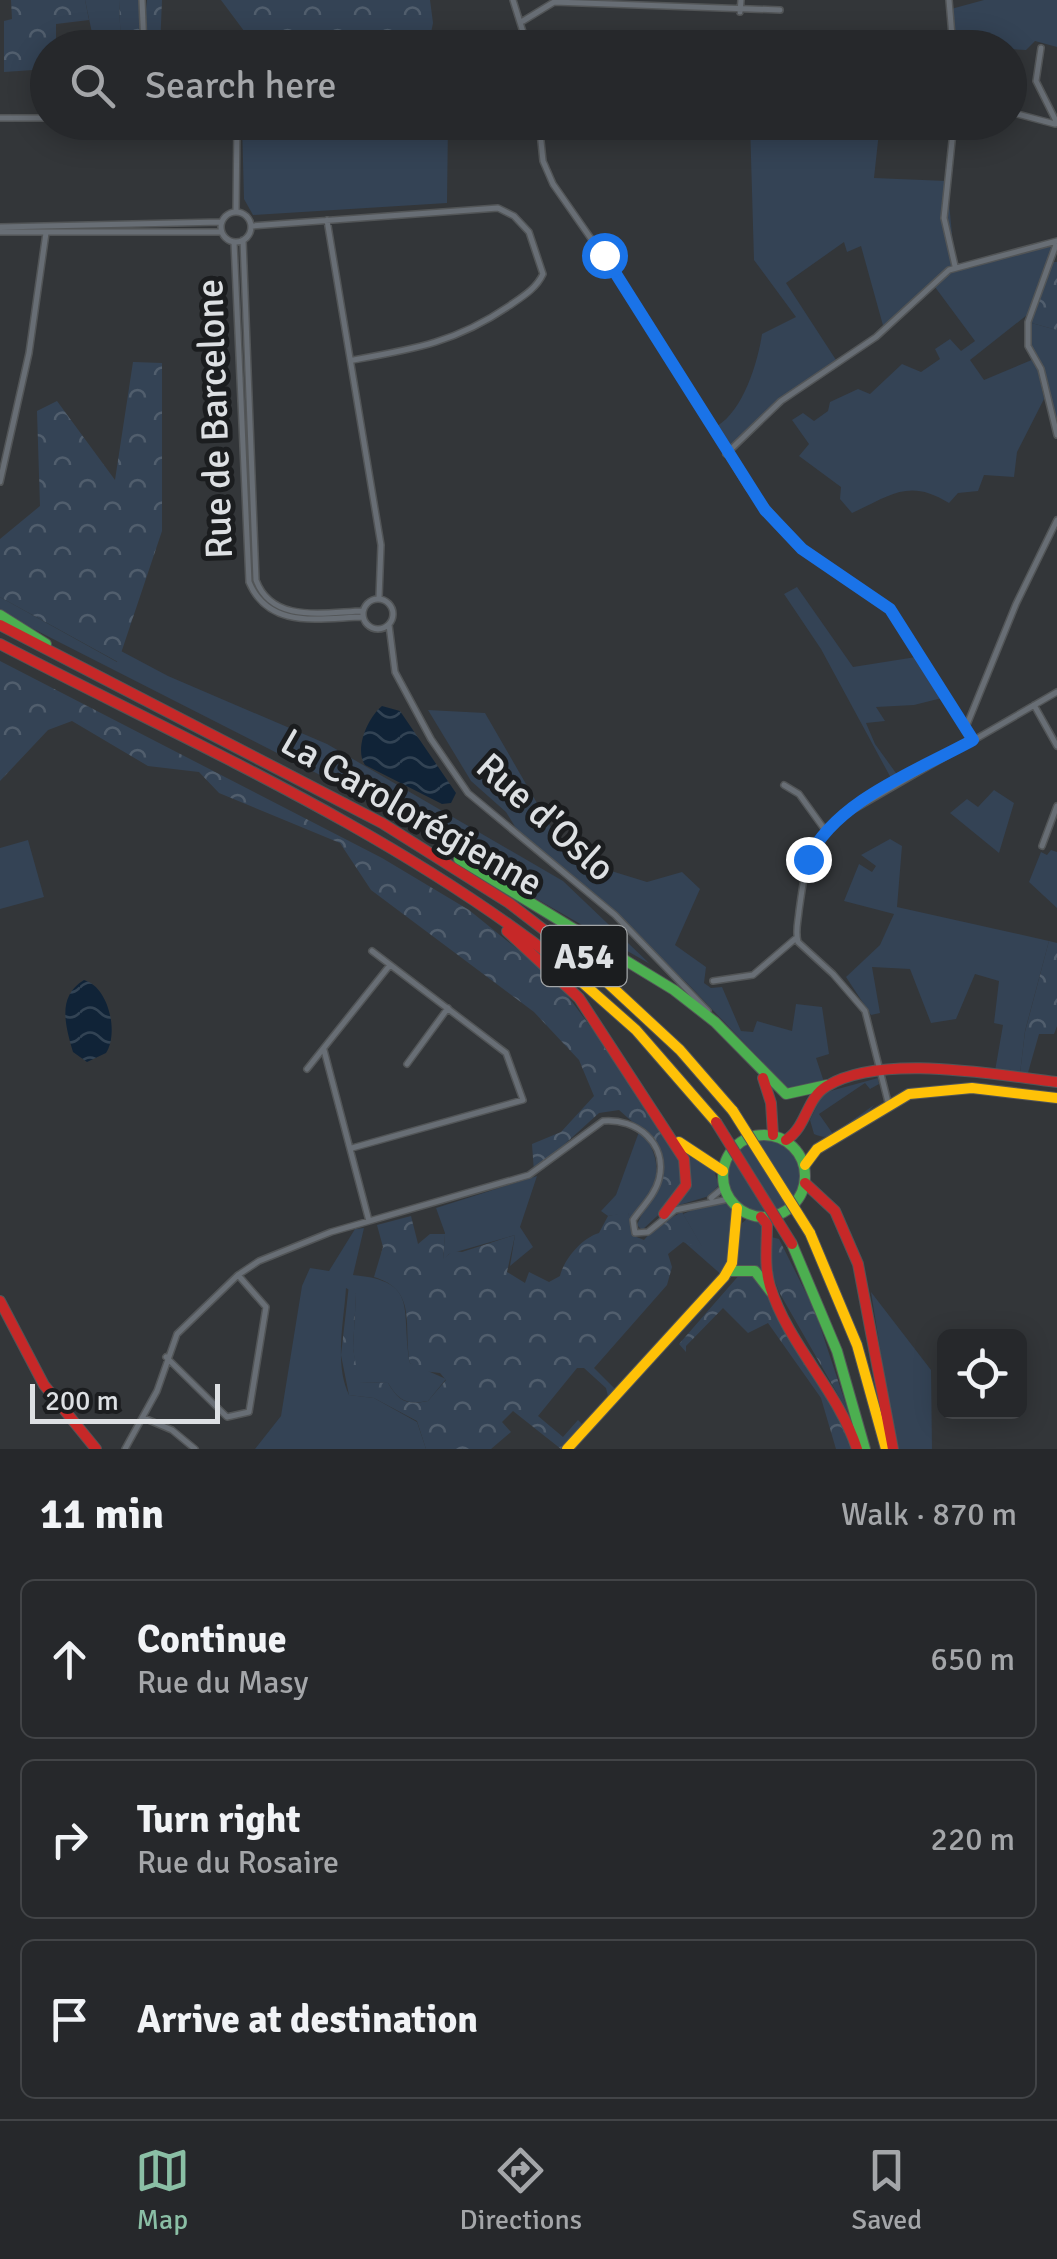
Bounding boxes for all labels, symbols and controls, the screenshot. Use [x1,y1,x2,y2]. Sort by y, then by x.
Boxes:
search box [30,30,1027,140]
icon: search [65,58,120,113]
text: Search here [145,62,337,109]
route start [582,233,628,279]
street label: Rue de Barcelone [186,278,243,560]
street label: La Carolorégienne [272,718,551,906]
street label: Rue d'Oslo [467,743,625,892]
route end [786,837,832,883]
road number: A54 [542,926,626,986]
map controls [937,1329,1027,1419]
button: locate [937,1329,1027,1419]
scale bar [30,1379,220,1424]
text: 200 m [45,1384,119,1418]
text: 11 min [40,1489,164,1540]
text: Walk · 870 m [841,1495,1017,1534]
text: Continue [137,1616,287,1663]
icon: ahead [42,1632,97,1687]
text: 650 m [931,1640,1015,1679]
text: Rue du Masy [137,1663,309,1702]
text: Turn right [137,1796,301,1843]
icon: right [42,1812,97,1867]
text: 220 m [931,1820,1015,1859]
text: Rue du Rosaire [137,1843,339,1882]
icon: arrive [42,1992,97,2047]
text: Arrive at destination [137,1996,478,2043]
tab: Map [135,2143,190,2237]
tab: Directions [460,2143,582,2237]
tab: Saved [852,2143,922,2237]

